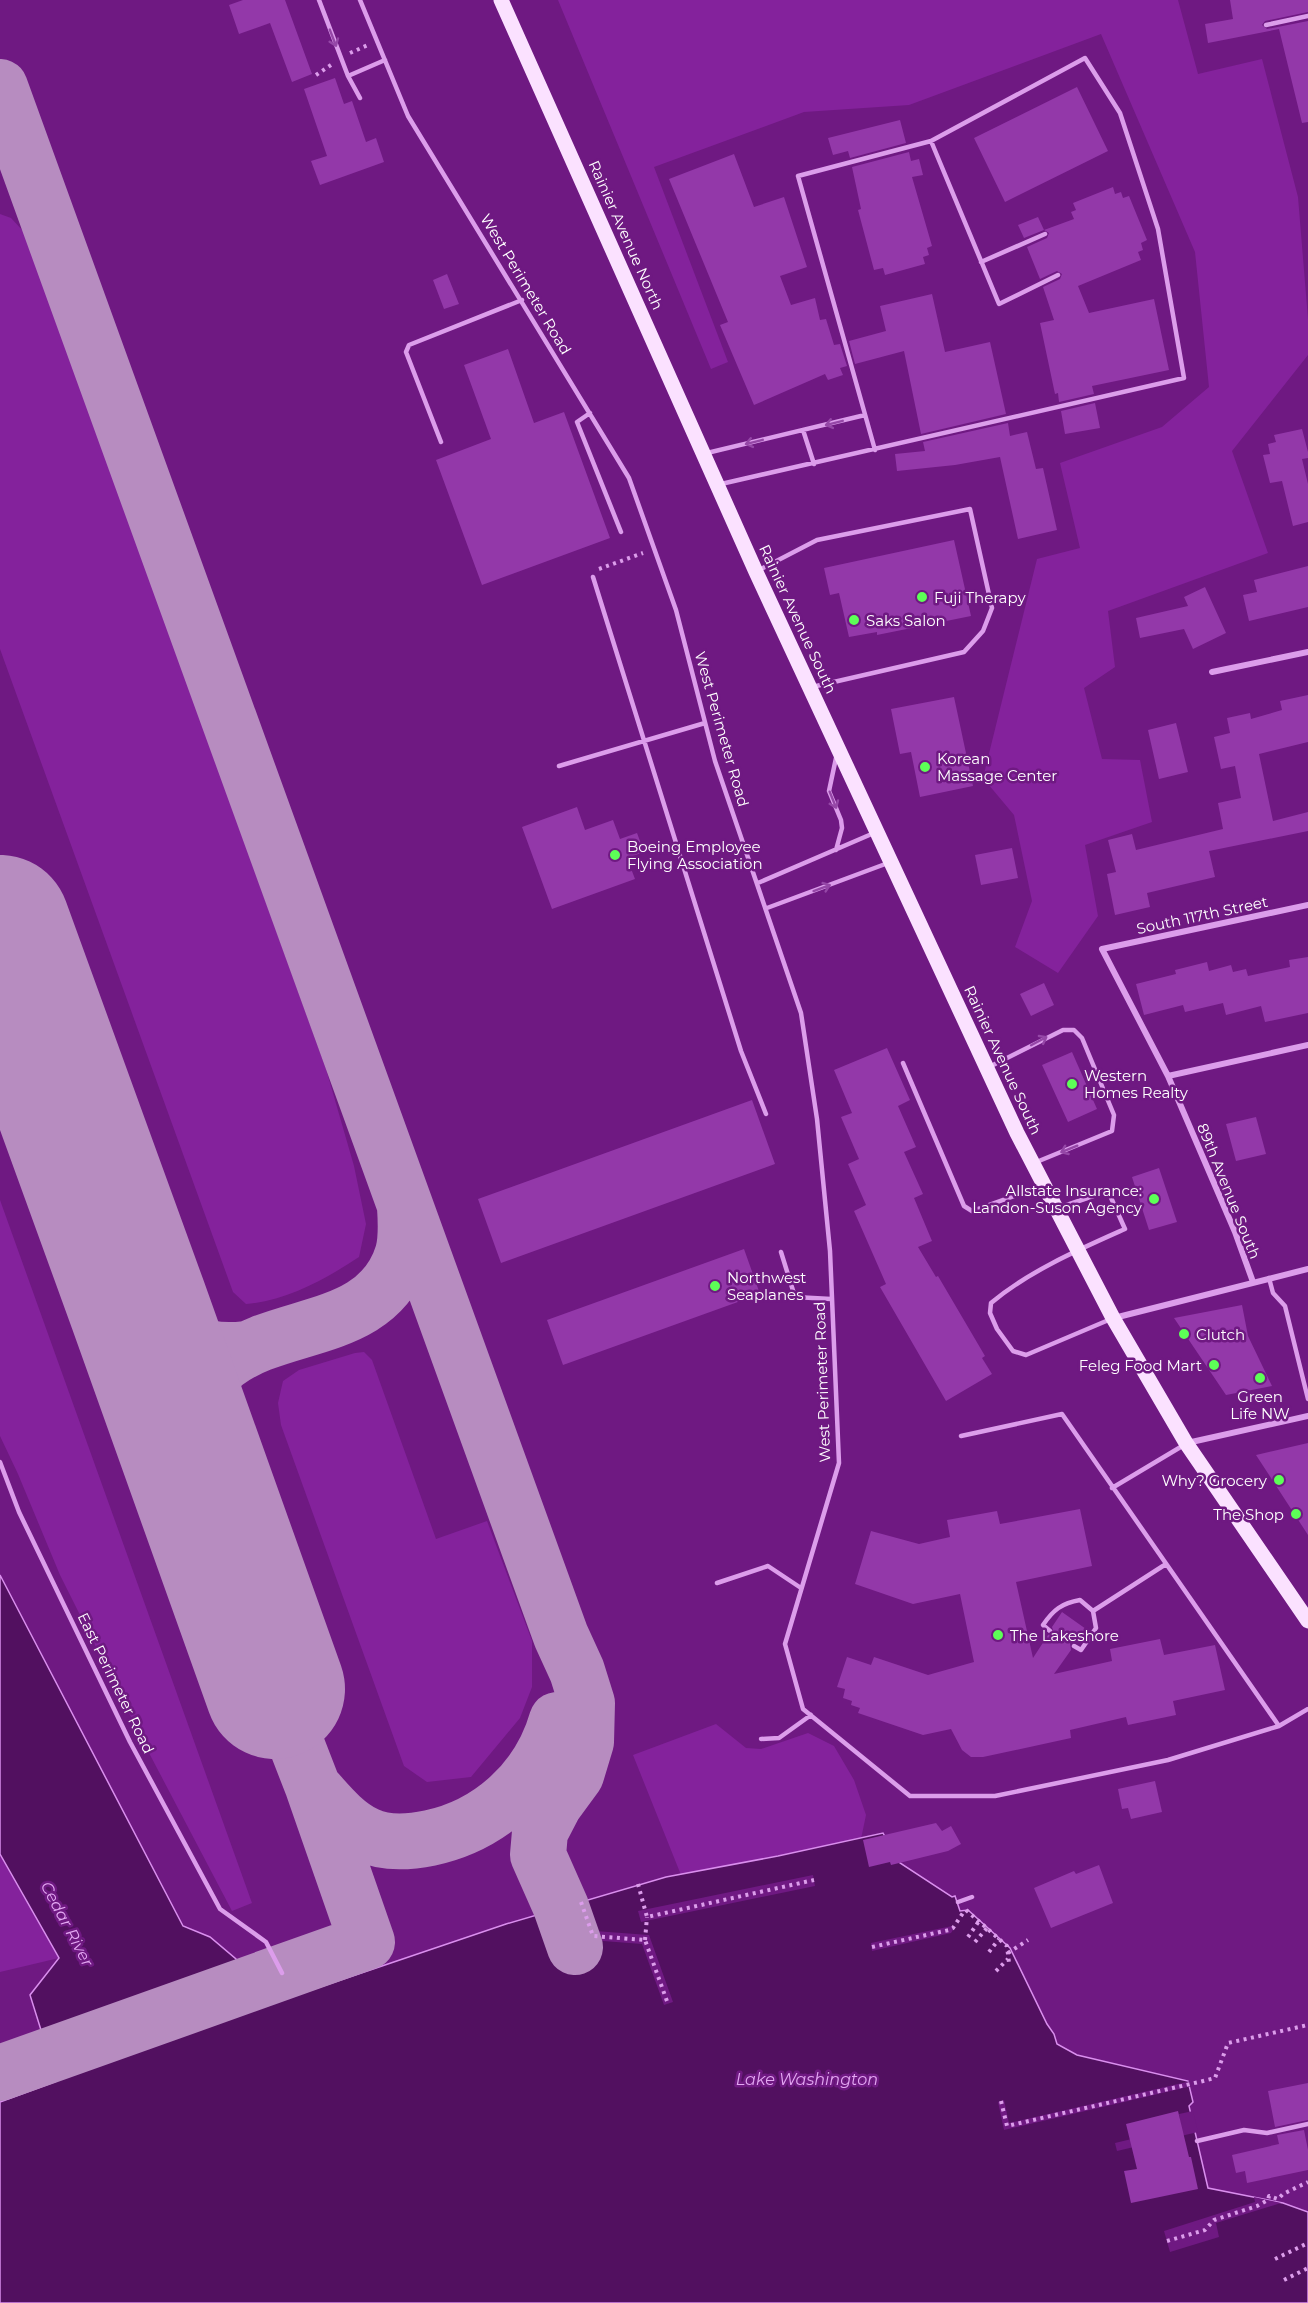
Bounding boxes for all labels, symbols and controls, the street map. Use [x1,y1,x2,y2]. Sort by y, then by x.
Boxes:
one-way arrow [328,28,339,47]
street label: Rainier Avenue North [584,157,668,313]
street label: West Perimeter Road [476,210,576,358]
one-way arrow [825,417,844,429]
one-way arrow [745,436,764,448]
street label: Rainier Avenue South [755,541,841,697]
place label: Fuji Therapy [934,588,1026,607]
marker: Fuji Therapy [915,590,929,604]
place label: Saks Salon [866,611,946,630]
marker: Saks Salon [847,613,861,627]
street label: West Perimeter Road [691,649,753,809]
place label: Korean Massage Center [937,749,1057,785]
marker: Korean Massage Center [918,760,932,774]
one-way arrow [828,790,839,809]
place label: Boeing Employee Flying Association [627,837,763,873]
marker: Boeing Employee Flying Association [608,848,622,862]
one-way arrow [812,882,831,893]
street label: South 117th Street [1135,892,1269,938]
street label: Rainier Avenue South [960,982,1046,1138]
one-way arrow [1030,1035,1047,1047]
place label: Western Homes Realty [1084,1066,1189,1102]
marker: Western Homes Realty [1065,1077,1079,1091]
street label: 89th Avenue South [1193,1120,1265,1262]
one-way arrow [1061,1144,1079,1155]
place label: Allstate Insurance: Landon-Suson Agency [972,1181,1143,1217]
marker: Allstate Insurance: Landon-Suson Agency [1147,1192,1161,1206]
place label: Northwest Seaplanes [727,1268,806,1304]
marker: Northwest Seaplanes [708,1279,722,1293]
street label: West Perimeter Road [810,1301,834,1463]
place label: Clutch [1196,1325,1245,1344]
marker: Clutch [1177,1327,1191,1341]
place label: Feleg Food Mart [1079,1356,1202,1375]
marker: Feleg Food Mart [1207,1358,1221,1372]
marker: Green Life NW [1253,1371,1267,1385]
place label: Green Life NW [1230,1387,1290,1423]
place label: Why? Grocery [1161,1471,1268,1490]
marker: Why? Grocery [1272,1473,1286,1487]
place label: The Shop [1213,1505,1284,1524]
marker: The Shop [1289,1507,1303,1521]
street label: East Perimeter Road [74,1609,158,1757]
place label: The Lakeshore [1010,1626,1119,1645]
marker: The Lakeshore [991,1628,1005,1642]
water label: Cedar River [37,1878,98,1970]
water label: Lake Washington [736,2070,878,2089]

